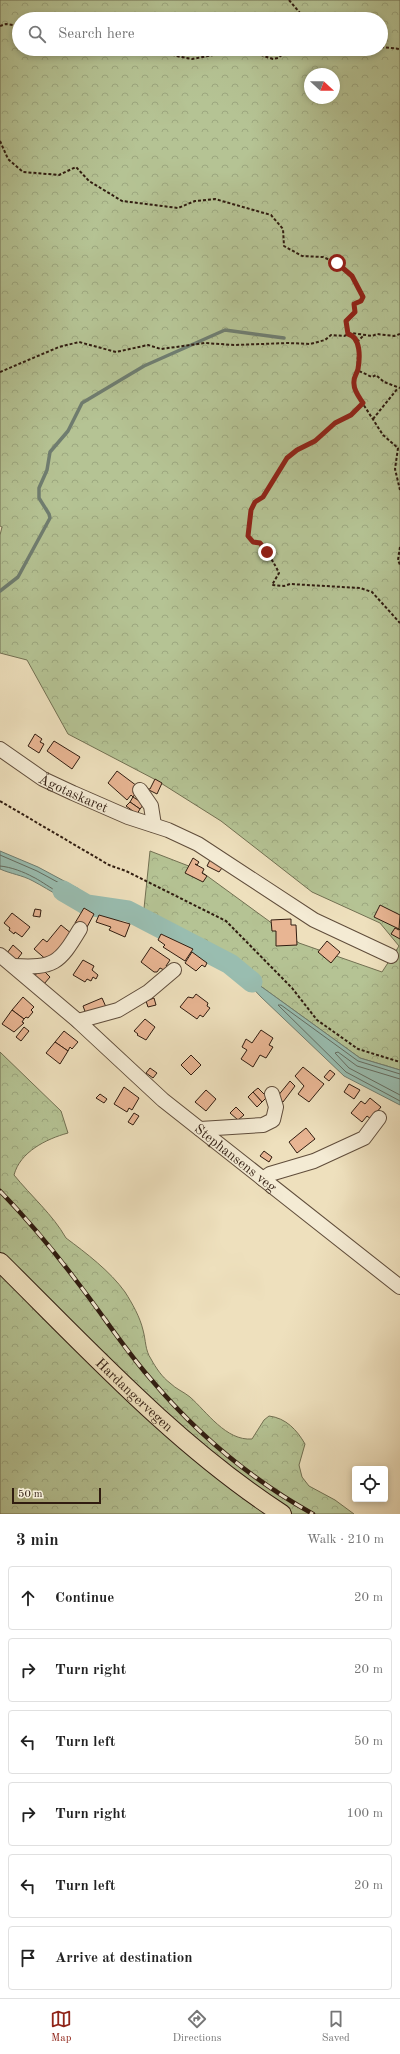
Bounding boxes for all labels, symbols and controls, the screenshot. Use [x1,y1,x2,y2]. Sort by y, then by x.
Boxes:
search box [12,12,388,56]
icon: search [26,23,48,45]
text: Search here [58,27,135,42]
north arrow [304,68,340,104]
route start [328,254,346,272]
route end [258,543,276,561]
street label: Ågotaskaret [36,768,110,815]
street label: Stephansens veg [192,1122,279,1195]
street label: Hardangervegen [93,1356,176,1435]
map controls [352,1466,388,1502]
button: locate [352,1466,388,1502]
scale bar [12,1486,101,1505]
text: 50 m [18,1489,43,1500]
text: 3 min [16,1532,59,1549]
text: Walk · 210 m [307,1533,384,1546]
icon: ahead [17,1587,39,1609]
text: Continue [55,1591,114,1606]
text: 20 m [354,1591,383,1604]
icon: right [17,1659,39,1681]
text: Turn right [55,1663,126,1678]
text: 20 m [354,1663,383,1676]
icon: left [17,1731,39,1753]
text: Turn left [55,1735,115,1750]
text: 50 m [354,1735,383,1748]
icon: right [17,1803,39,1825]
text: Turn right [55,1807,126,1822]
text: 100 m [346,1807,383,1820]
icon: left [17,1875,39,1897]
text: Turn left [55,1879,115,1894]
text: 20 m [354,1879,383,1892]
icon: arrive [17,1947,39,1969]
text: Arrive at destination [55,1951,193,1966]
tab: Map [50,2008,72,2046]
tab: Directions [173,2008,221,2046]
tab: Saved [322,2008,350,2046]

